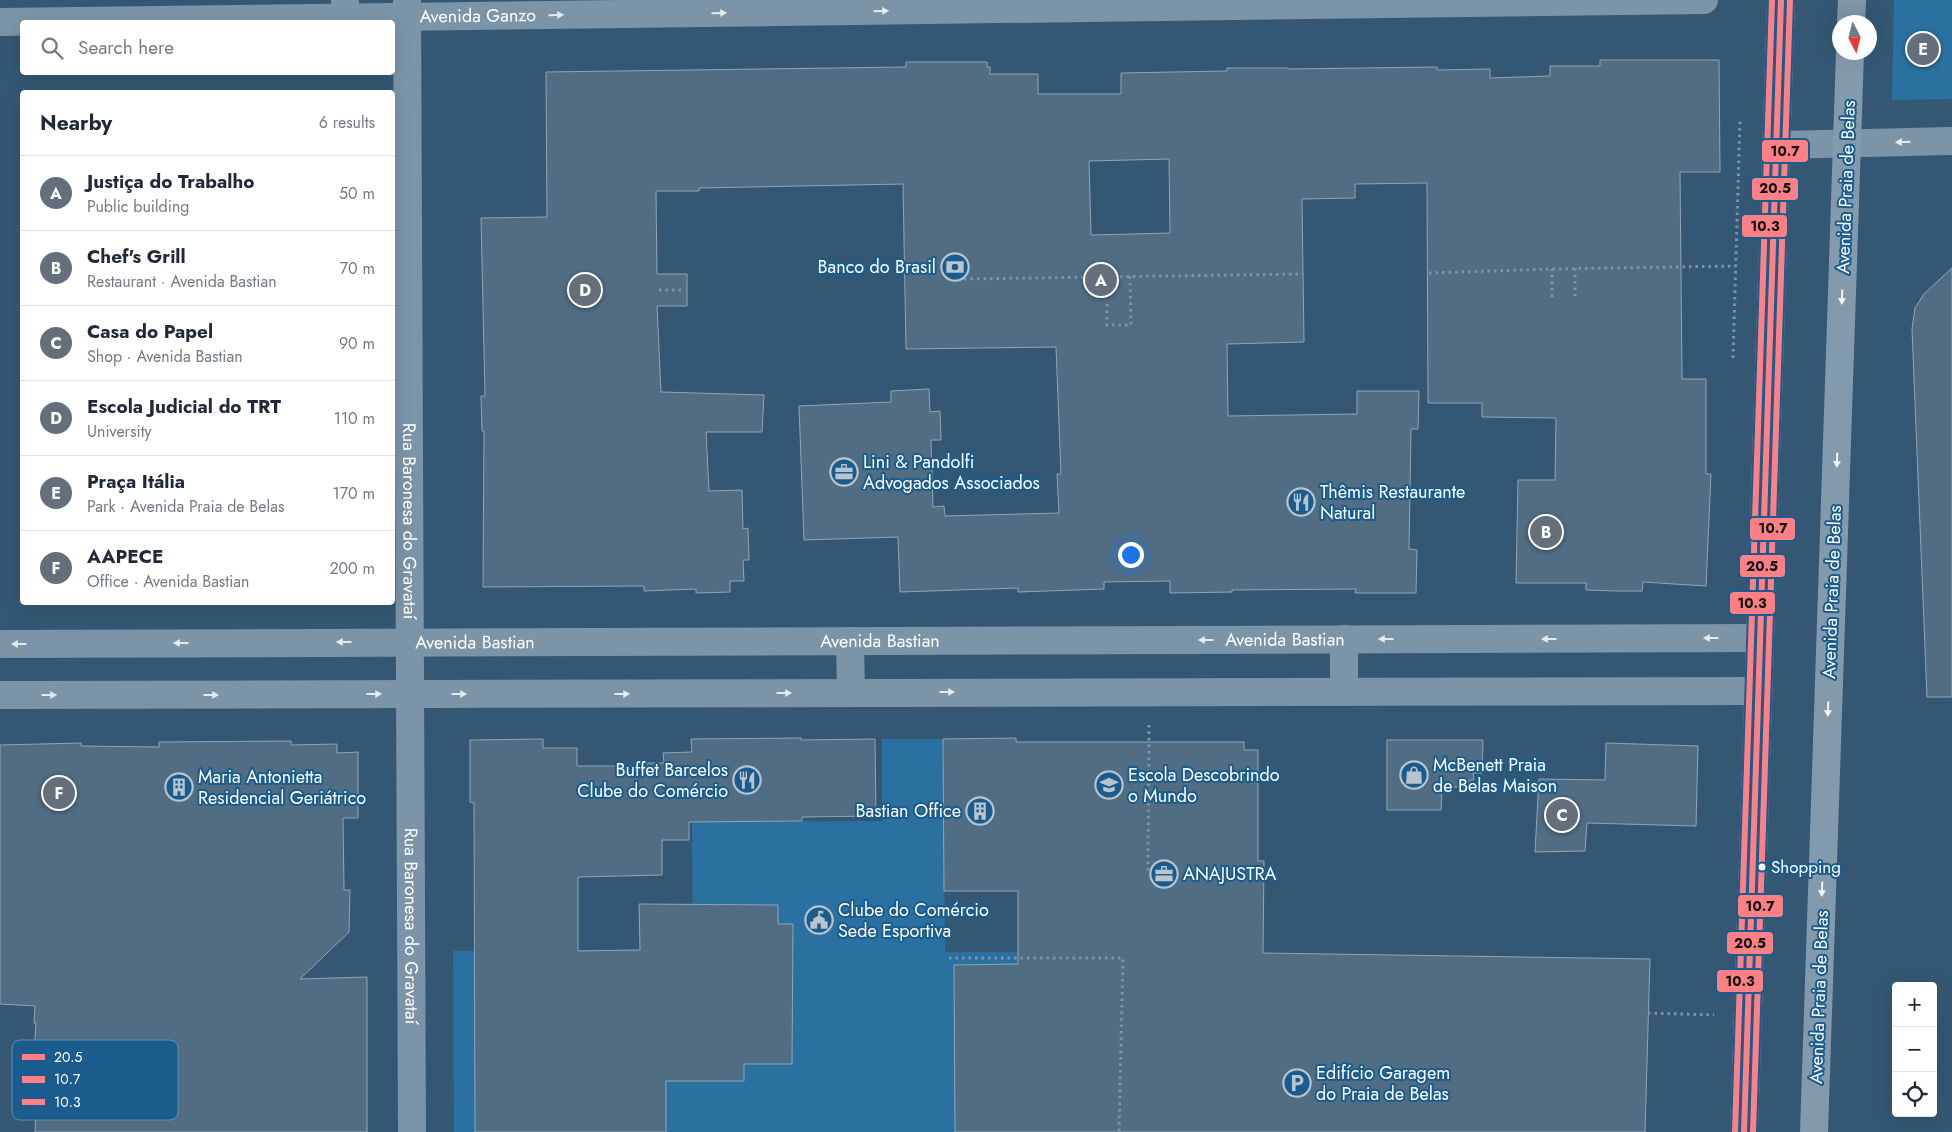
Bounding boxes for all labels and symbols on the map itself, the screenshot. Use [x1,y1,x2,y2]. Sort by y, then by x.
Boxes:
street label: Avenida Ganzo [420,2,536,30]
one-way arrow [873,7,889,15]
one-way arrow [711,9,727,17]
one-way arrow [548,11,564,19]
north arrow [1832,15,1877,60]
pin: E [1907,30,1939,68]
street label: Avenida Praia de Belas [1830,100,1862,274]
line badge: 10.7 [1761,139,1809,163]
one-way arrow [1895,139,1911,147]
text: 10.7 [1770,141,1800,161]
line badge: 20.5 [1751,177,1799,201]
text: 20.5 [1759,178,1791,198]
line badge: 10.3 [1741,214,1788,238]
text: 10.3 [1750,216,1780,236]
bank icon: Banco do Brasil [940,252,970,282]
place label: Banco do Brasil [818,254,936,280]
pin: A [1085,261,1117,299]
pin: D [569,271,601,309]
one-way arrow [1838,289,1846,305]
street label: Rua Baronesa do Gravataí [396,423,423,621]
place label: Lini & Pandolfi Advogados Associados [863,449,1040,496]
one-way arrow [1832,452,1840,468]
office icon: Lini & Pandolfi Advogados Associados [829,457,859,487]
place label: Thêmis Restaurante Natural [1320,479,1465,526]
restaurant icon: Thêmis Restaurante Natural [1286,487,1316,517]
street label: Avenida Praia de Belas [1816,505,1848,679]
pin: B [1530,513,1562,551]
line badge: 10.7 [1749,517,1796,541]
text: 10.7 [1758,518,1788,538]
your location [1118,542,1144,568]
line badge: 20.5 [1739,554,1786,578]
text: 20.5 [1746,556,1778,576]
line badge: 10.3 [1729,591,1776,615]
text: 10.3 [1737,593,1767,613]
street label: Avenida Bastian [1225,626,1345,653]
street label: Avenida Bastian [820,628,940,654]
street label: Avenida Bastian [415,629,535,656]
one-way arrow [1703,634,1719,642]
one-way arrow [1378,635,1394,643]
one-way arrow [1541,635,1557,643]
one-way arrow [1198,636,1214,644]
one-way arrow [335,638,351,646]
one-way arrow [173,639,189,647]
one-way arrow [11,640,27,648]
one-way arrow [939,688,955,696]
one-way arrow [776,689,792,697]
one-way arrow [366,690,382,698]
one-way arrow [451,690,467,698]
one-way arrow [614,690,630,698]
one-way arrow [41,691,57,699]
one-way arrow [203,691,219,699]
one-way arrow [1824,702,1832,718]
place label: McBenett Praia de Belas Maison [1433,752,1557,799]
place label: Buffet Barcelos Clube do Comércio [577,757,728,804]
shop icon: McBenett Praia de Belas Maison [1399,760,1429,790]
place label: Escola Descobrindo o Mundo [1128,762,1280,809]
place label: Maria Antonietta Residencial Geriátrico [198,764,366,811]
restaurant icon: Buffet Barcelos Clube do Comércio [732,765,762,795]
school or university icon: Escola Descobrindo o Mundo [1094,770,1124,800]
building icon: Maria Antonietta Residencial Geriátrico [164,772,194,802]
pin: F [43,774,75,812]
building icon: Bastian Office [965,796,995,826]
pin: C [1546,796,1578,834]
place label: Bastian Office [855,798,961,824]
street label: Rua Baronesa do Gravataí [398,828,425,1026]
place label: Shopping [1771,855,1841,879]
office icon: ANAJUSTRA [1149,859,1179,889]
place label: ANAJUSTRA [1183,861,1277,887]
marker: Shopping [1757,862,1767,872]
one-way arrow [1818,882,1826,898]
line badge: 10.7 [1737,894,1784,918]
text: 10.7 [1745,896,1775,916]
place label: Clube do Comércio Sede Esportiva [838,897,989,944]
public building icon: Clube do Comércio Sede Esportiva [804,905,834,935]
street label: Avenida Praia de Belas [1803,910,1835,1084]
line badge: 20.5 [1726,931,1774,955]
text: 20.5 [1734,933,1766,953]
line badge: 10.3 [1716,969,1764,993]
text: 10.3 [1725,971,1755,991]
legend [12,1040,178,1120]
text: 20.5 [54,1047,83,1067]
place label: Edifício Garagem do Praia de Belas [1316,1060,1450,1107]
parking icon: Edifício Garagem do Praia de Belas [1282,1068,1312,1098]
text: 10.7 [54,1069,81,1089]
text: 10.3 [54,1092,81,1112]

